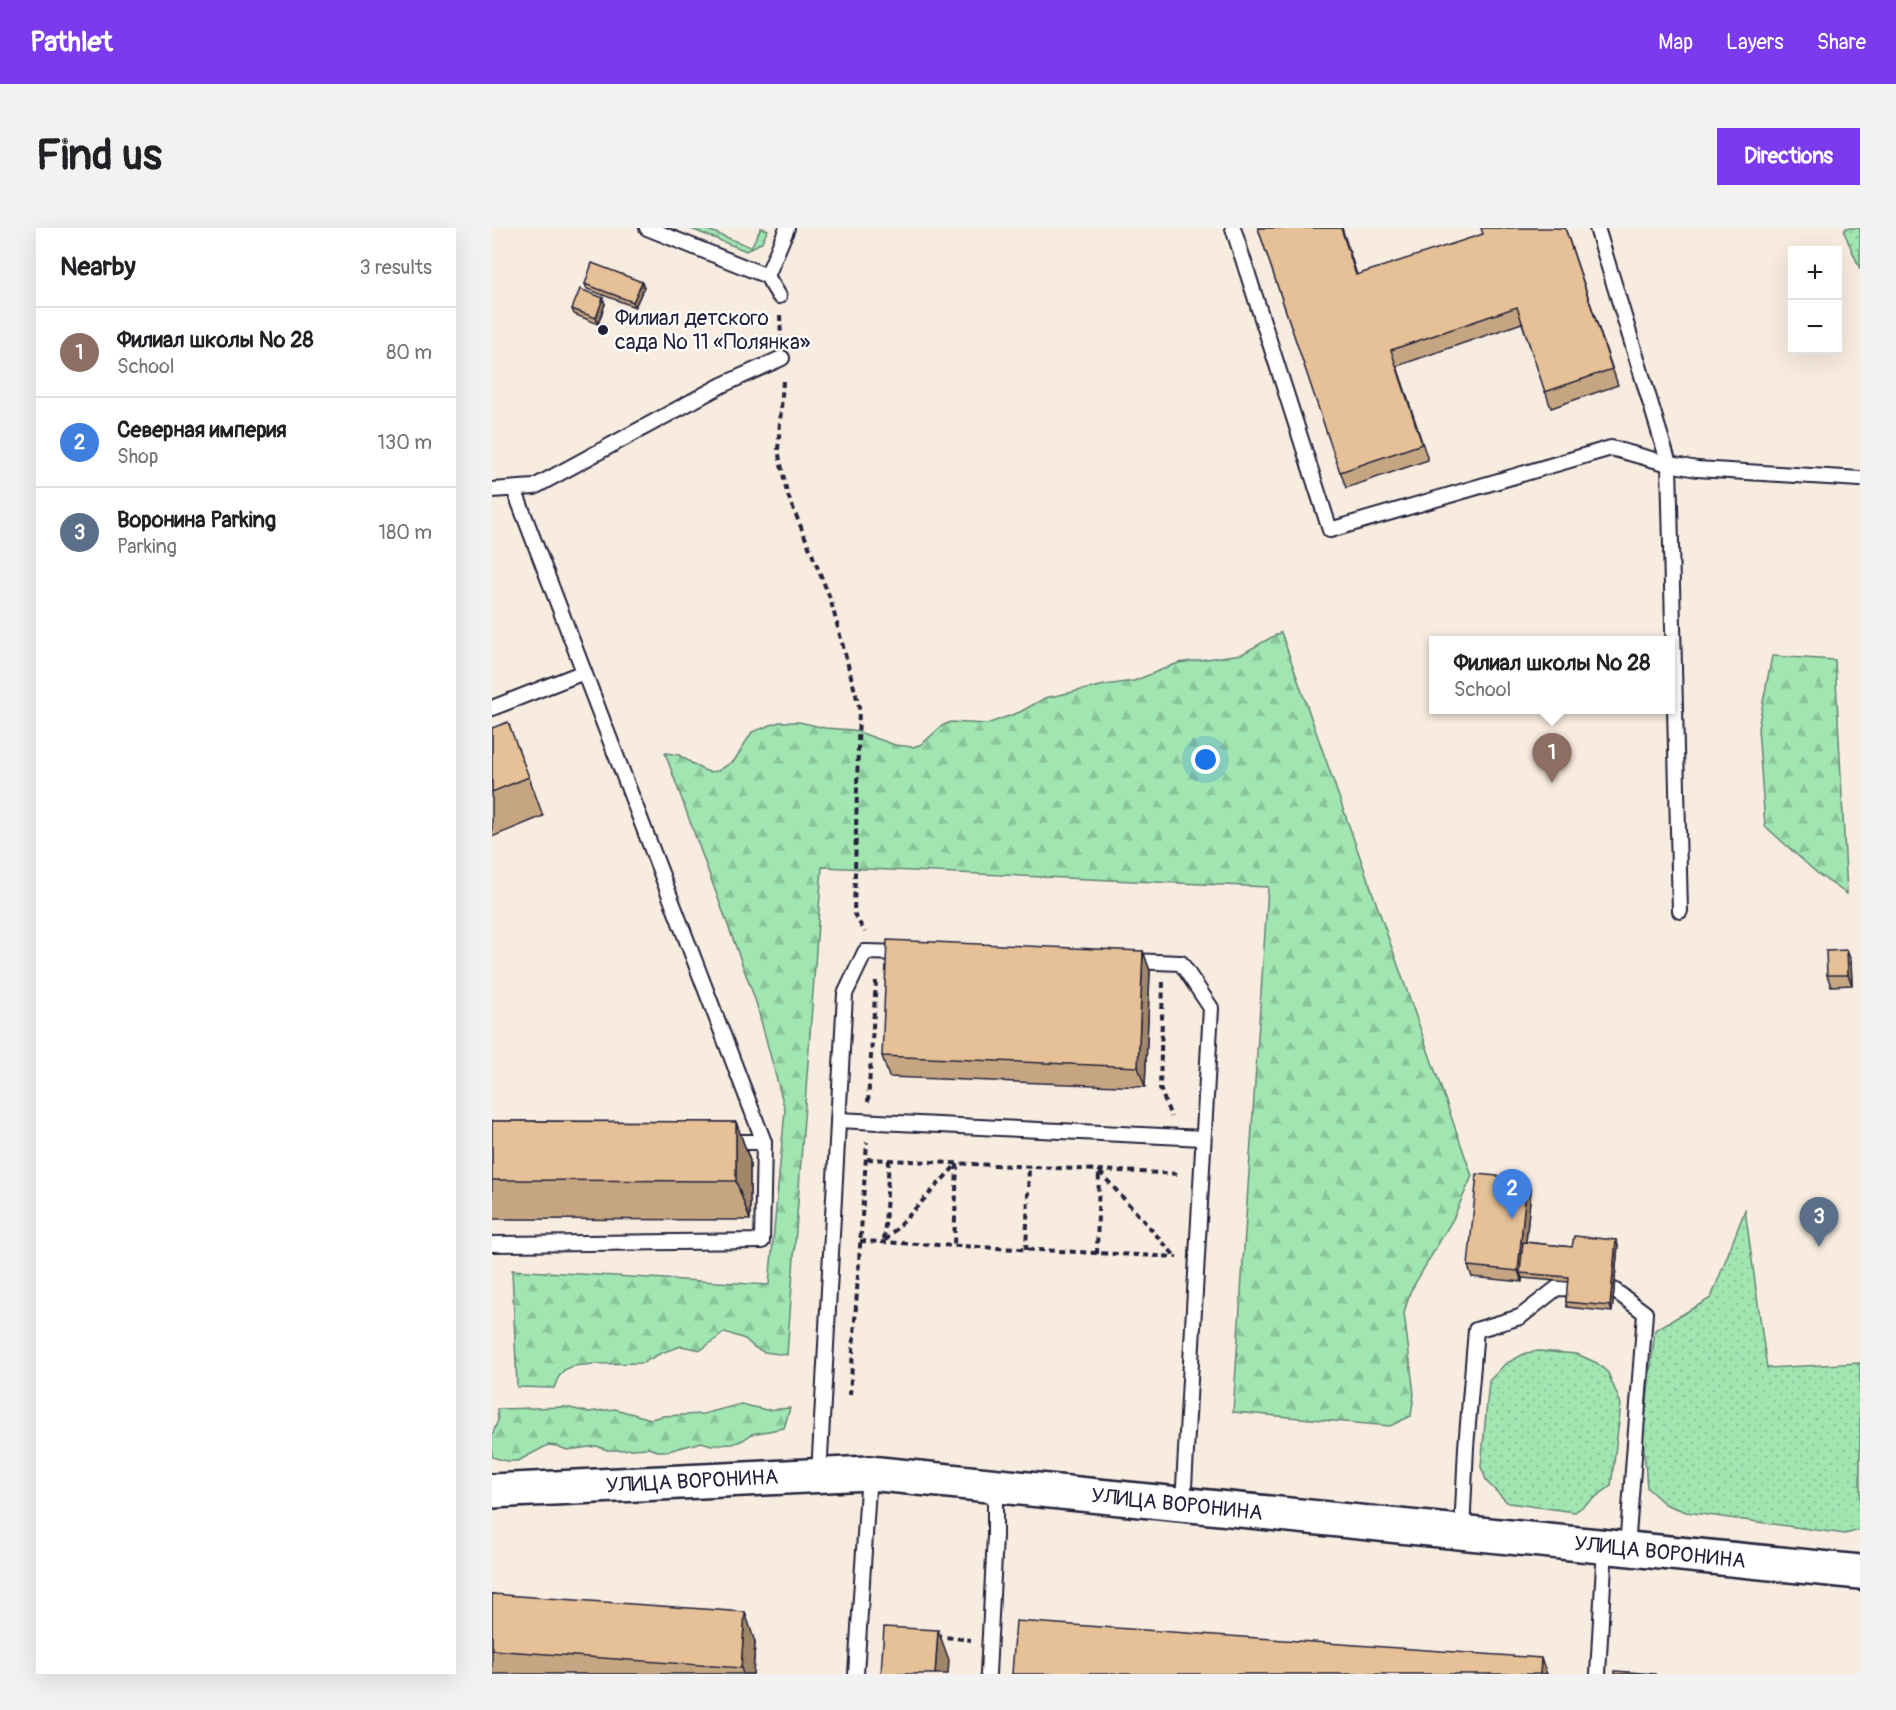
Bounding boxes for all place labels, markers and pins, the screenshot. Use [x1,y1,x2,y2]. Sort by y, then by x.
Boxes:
place label: Филиал детского сада № 11 «Полянка» [615,305,811,356]
marker: Филиал детского сада № 11 «Полянка» [596,323,610,337]
pin: 1 [1532,734,1572,783]
pin: 2 [1492,1170,1532,1219]
pin: 3 [1800,1198,1838,1247]

